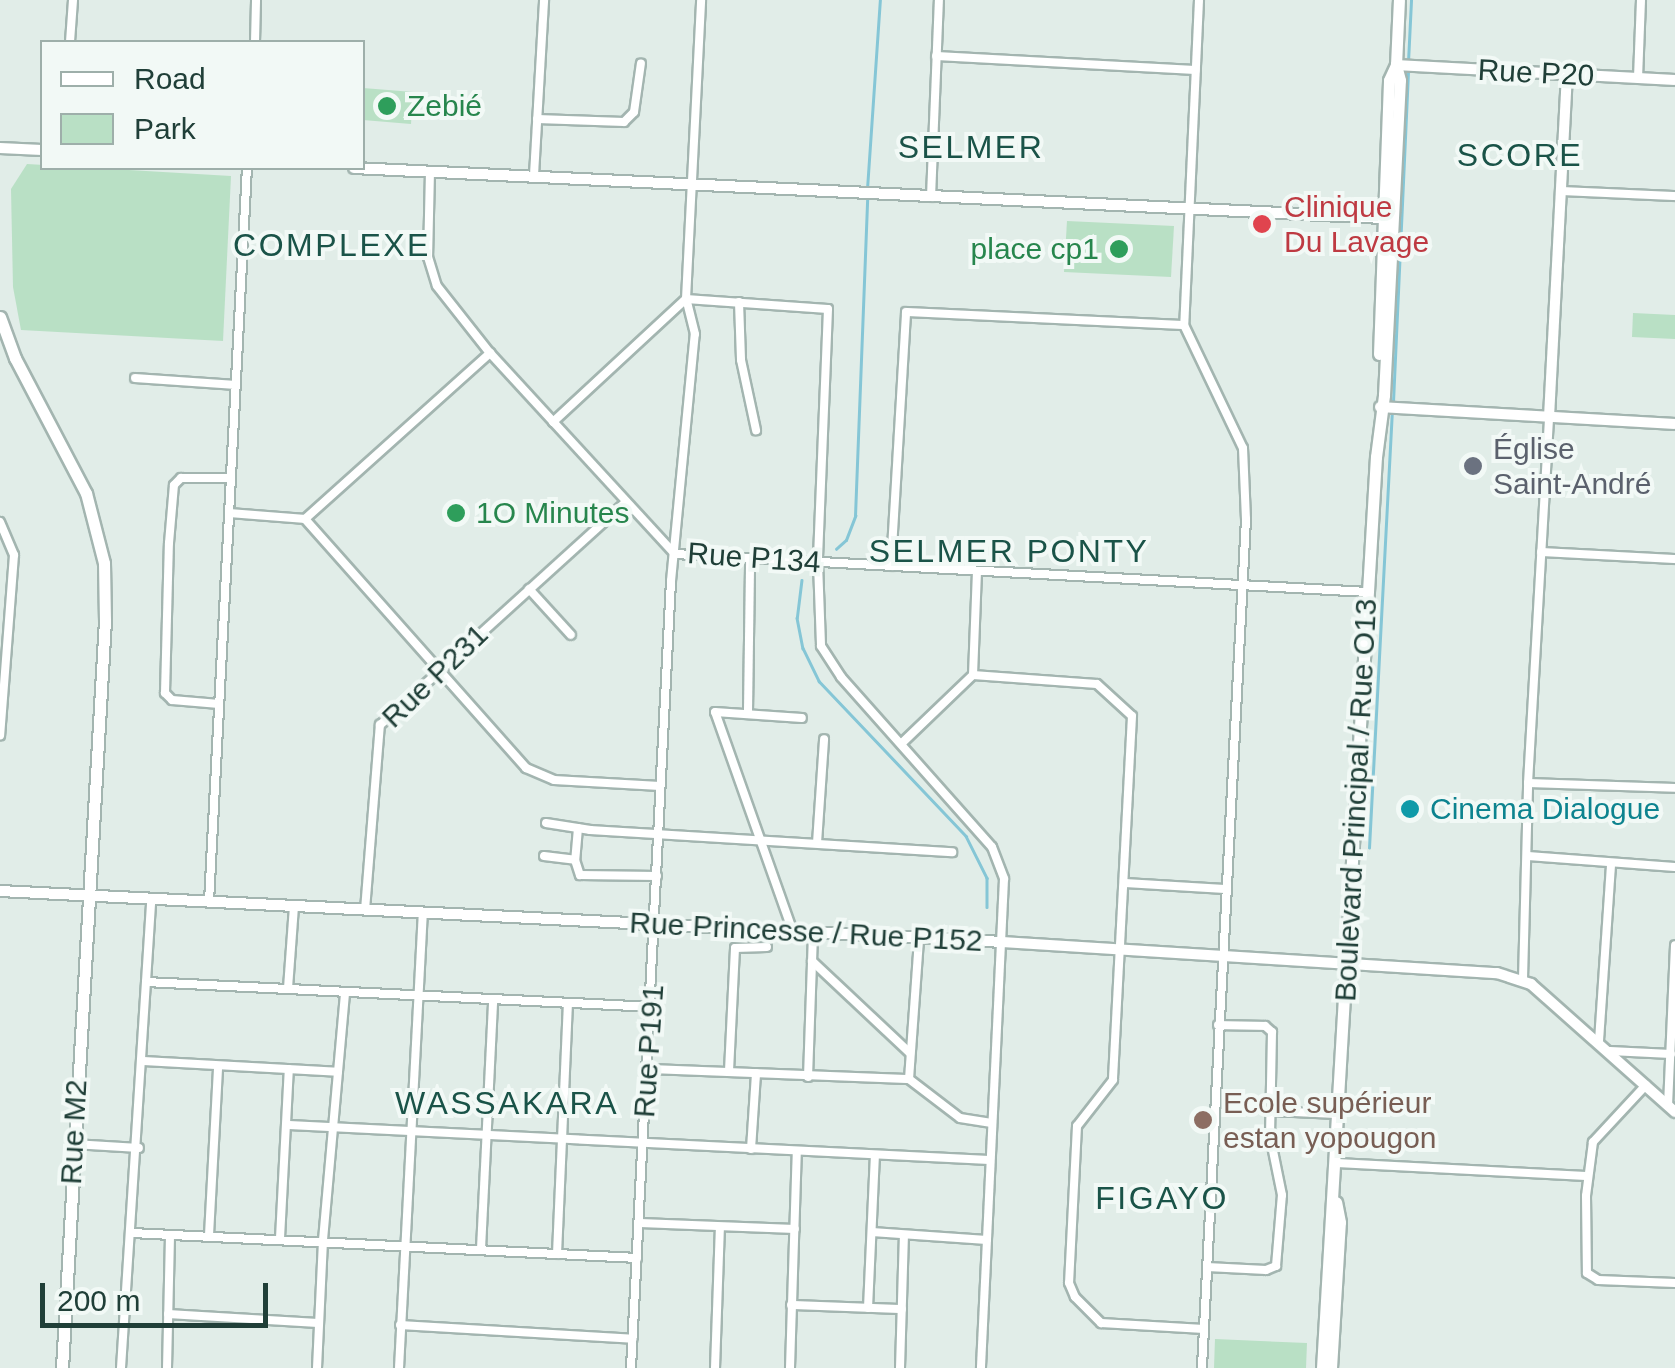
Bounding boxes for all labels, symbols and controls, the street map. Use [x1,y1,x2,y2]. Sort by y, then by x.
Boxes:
legend [40,40,365,170]
street label: Rue P20 [1477,52,1595,94]
text: Road [134,62,206,95]
place label: Zebié [407,88,482,124]
marker: Zebié [376,95,398,117]
text: Park [134,112,196,145]
district label: SELMER [898,128,1044,166]
district label: SCORE [1457,136,1583,174]
place label: Clinique Du Lavage [1284,189,1429,260]
marker: Clinique Du Lavage [1249,211,1275,237]
district label: COMPLEXE [233,226,431,264]
place label: place cp1 [971,231,1099,267]
marker: place cp1 [1108,238,1130,260]
place label: Église Saint-André [1493,431,1651,502]
marker: Église Saint-André [1462,455,1484,477]
place label: 1O Minutes [476,495,629,531]
marker: 1O Minutes [445,502,467,524]
district label: SELMER PONTY [869,532,1149,570]
street label: Rue P134 [686,535,822,581]
street label: Boulevard Principal / Rue O13 [1327,598,1385,1002]
street label: Rue P231 [375,617,495,735]
place label: Cinema Dialogue [1430,791,1660,827]
marker: Cinema Dialogue [1399,798,1421,820]
street label: Rue Princesse / Rue P152 [629,905,983,959]
street label: Rue P191 [626,983,672,1119]
street label: Rue M2 [53,1079,95,1185]
district label: WASSAKARA [395,1084,619,1122]
place label: Ecole supérieur estan yopougon [1223,1085,1437,1156]
marker: Ecole supérieur estan yopougon [1192,1109,1214,1131]
district label: FIGAYO [1095,1179,1229,1217]
scale bar [45,1263,272,1325]
text: 200 m [57,1284,140,1317]

